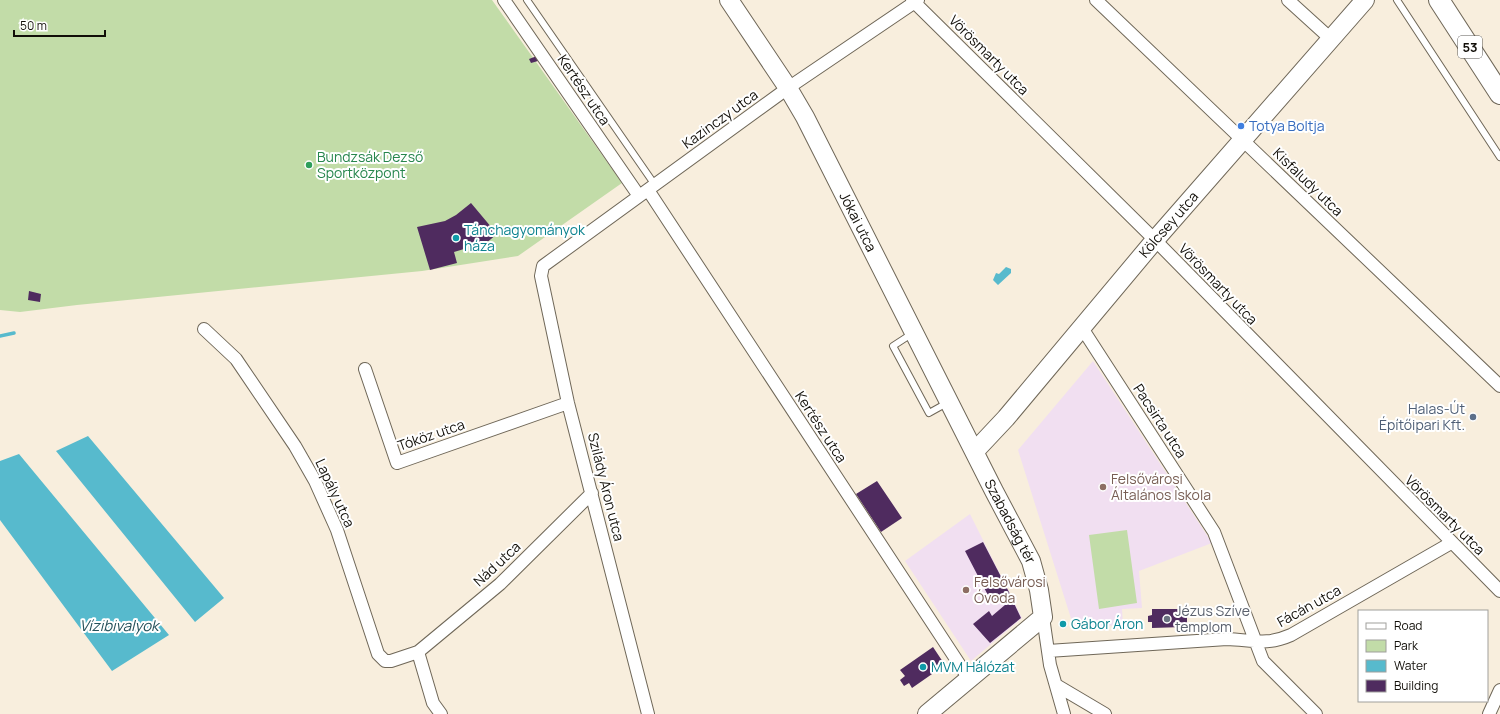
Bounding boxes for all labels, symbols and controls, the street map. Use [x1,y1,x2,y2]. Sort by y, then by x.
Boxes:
street label: Vörösmarty utca [945,11,1033,99]
scale bar [14,12,105,38]
text: 50 m [20,17,47,34]
road number: 53 [1458,36,1482,58]
street label: Kertész utca [554,51,615,129]
street label: Kazinczy utca [678,85,761,153]
place label: Totya Boltja [1249,116,1325,135]
marker: Totya Boltja [1236,121,1246,131]
street label: Kisfaludy utca [1269,143,1348,220]
place label: Bundzsák Dezső Sportközpont [317,147,423,182]
marker: Bundzsák Dezső Sportközpont [304,160,314,170]
street label: Kölcsey utca [1134,187,1202,261]
street label: Jókai utca [835,188,881,255]
place label: Tánchagyományok háza [464,220,586,255]
marker: Tánchagyományok háza [451,233,461,243]
street label: Vörösmarty utca [1175,239,1262,328]
street label: Pacsirta utca [1129,380,1191,461]
street label: Kertész utca [791,387,852,466]
place label: Halas-Út Építőipari Kft. [1379,399,1465,434]
marker: Halas-Út Építőipari Kft. [1468,412,1478,422]
street label: Tóköz utca [395,414,467,455]
street label: Szilády Áron utca [584,431,629,543]
street label: Lapály utca [311,455,360,530]
place label: Felsővárosi Általános Iskola [1111,469,1211,504]
street label: Vörösmarty utca [1401,471,1489,559]
street label: Szabadság tér [981,476,1041,567]
marker: Felsővárosi Általános Iskola [1098,482,1108,492]
street label: Nád utca [469,537,524,590]
place label: Felsővárosi Óvoda [974,572,1046,607]
street label: Fácán utca [1273,580,1344,631]
marker: Felsővárosi Óvoda [961,585,971,595]
place label: Jézus Szíve templom [1175,601,1250,636]
legend [1358,610,1488,702]
place label: Gábor Áron [1071,614,1143,633]
marker: Jézus Szíve templom [1162,614,1172,624]
water label: Vízibivalyok [79,615,161,636]
text: Road [1394,617,1422,634]
marker: Gábor Áron [1058,619,1068,629]
text: Park [1394,637,1419,654]
place label: MVM Hálózat [931,657,1015,676]
text: Water [1394,657,1428,674]
marker: MVM Hálózat [918,662,928,672]
text: Building [1394,677,1438,694]

